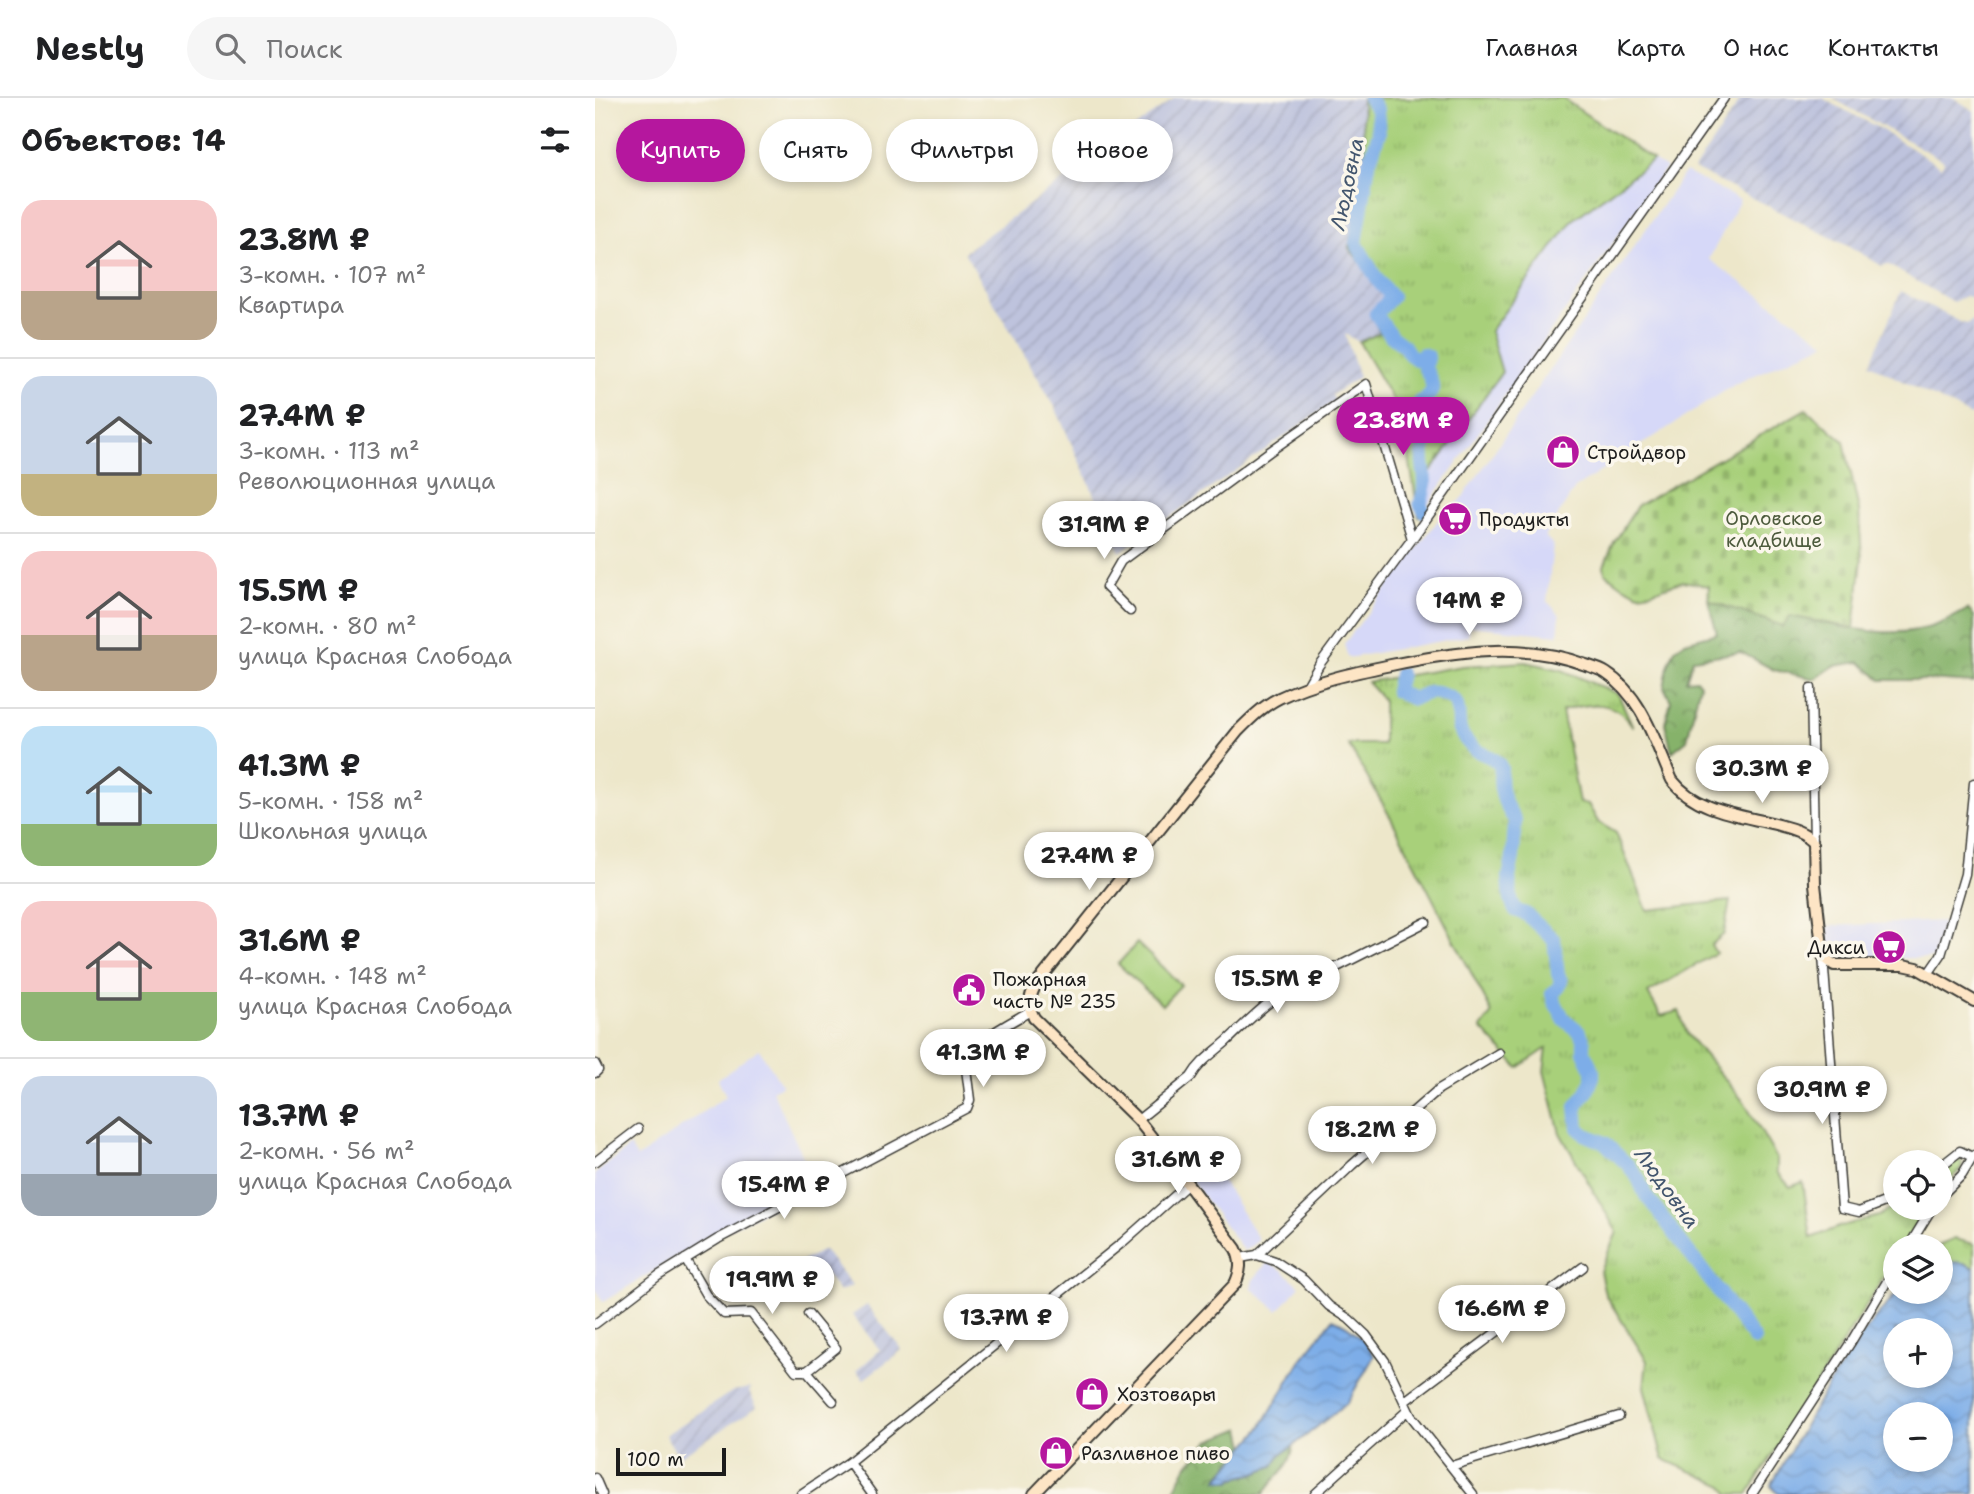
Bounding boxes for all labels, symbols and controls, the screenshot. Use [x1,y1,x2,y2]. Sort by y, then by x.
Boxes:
search box [187,17,677,80]
text: Nestly [35,26,145,71]
icon: search [211,29,249,67]
text: Поиск [267,31,342,66]
text: Главная [1485,32,1578,64]
text: Карта [1616,32,1685,64]
text: О нас [1723,32,1789,64]
text: Контакты [1827,32,1939,64]
chip: Купить [616,119,745,182]
chip: Снять [759,119,872,182]
chip: Фильтры [886,119,1038,182]
chip: Новое [1052,119,1173,182]
text: Объектов: 14 [21,120,226,161]
icon: filters [536,121,574,159]
water label: Людовна [1323,135,1370,234]
text: 23.8M ₽ [238,219,370,260]
icon: home [77,228,161,312]
text: 3-комн. · 107 m² [238,260,426,290]
text: Квартира [238,290,344,320]
text: 27.4M ₽ [238,395,366,436]
pin: 23.8M ₽ [1338,398,1468,457]
icon: home [77,404,161,488]
text: 23.8M ₽ [1352,405,1454,435]
shop icon: Стройдвор [1544,433,1582,471]
text: 3-комн. · 113 m² [238,436,420,466]
place label: Стройдвор [1587,440,1686,465]
text: Революционная улица [238,466,495,496]
supermarket icon: Продукты [1436,500,1474,538]
pin: 31.9M ₽ [1039,502,1169,561]
park label: Орловское кладбище [1725,506,1823,553]
place label: Продукты [1479,507,1569,532]
text: 31.9M ₽ [1058,509,1150,539]
text: 15.5M ₽ [238,570,359,611]
pin: 14M ₽ [1420,578,1518,637]
icon: home [77,579,161,663]
text: 14M ₽ [1432,585,1506,615]
text: 2-комн. · 80 m² [238,611,417,641]
text: улица Красная Слобода [238,641,512,671]
text: 41.3M ₽ [238,745,361,786]
pin: 30.3M ₽ [1697,746,1827,805]
text: 30.3M ₽ [1712,753,1812,783]
icon: home [77,754,161,838]
text: 5-комн. · 158 m² [238,786,423,816]
text: Школьная улица [238,816,427,846]
pin: 27.4M ₽ [1024,832,1154,892]
text: 27.4M ₽ [1040,840,1138,870]
text: 31.6M ₽ [238,920,361,961]
supermarket icon: Дикси [1870,928,1908,966]
icon: home [77,929,161,1013]
place label: Дикси [1807,935,1865,960]
pin: 15.5M ₽ [1212,956,1342,1015]
text: 4-комн. · 148 m² [238,961,427,991]
text: 15.5M ₽ [1231,963,1323,993]
place label: Пожарная часть № 235 [993,967,1116,1014]
public building icon: Пожарная часть № 235 [950,971,988,1009]
text: улица Красная Слобода [238,991,512,1021]
pin: 41.3M ₽ [918,1030,1048,1089]
text: 41.3M ₽ [936,1037,1030,1067]
pin: 30.9M ₽ [1757,1066,1887,1126]
text: 30.9M ₽ [1773,1074,1871,1104]
text: 13.7M ₽ [238,1095,360,1136]
icon: home [77,1104,161,1188]
pin: 18.2M ₽ [1307,1107,1437,1166]
text: 18.2M ₽ [1324,1114,1420,1144]
text: 2-комн. · 56 m² [238,1136,415,1166]
pin: 31.6M ₽ [1113,1136,1243,1196]
water label: Людовна [1628,1141,1706,1234]
text: 31.6M ₽ [1131,1144,1225,1174]
map controls [1883,1150,1953,1472]
button: locate [1883,1150,1953,1220]
pin: 15.4M ₽ [719,1162,849,1221]
text: улица Красная Слобода [238,1166,512,1196]
text: 15.4M ₽ [738,1169,830,1199]
button: layers [1883,1234,1953,1304]
pin: 19.9M ₽ [707,1256,837,1316]
text: 19.9M ₽ [725,1264,819,1294]
pin: 16.6M ₽ [1437,1286,1567,1345]
text: 16.6M ₽ [1454,1293,1550,1323]
pin: 13.7M ₽ [941,1294,1071,1354]
text: 13.7M ₽ [959,1302,1053,1332]
button: + [1883,1318,1953,1388]
shop icon: Хозтовары [1073,1375,1111,1413]
place label: Хозтовары [1117,1382,1216,1407]
button: − [1883,1402,1953,1472]
shop icon: Разливное пиво [1037,1434,1075,1472]
place label: Разливное пиво [1081,1441,1230,1466]
scale bar [616,1445,726,1477]
text: 100 m [627,1447,684,1472]

